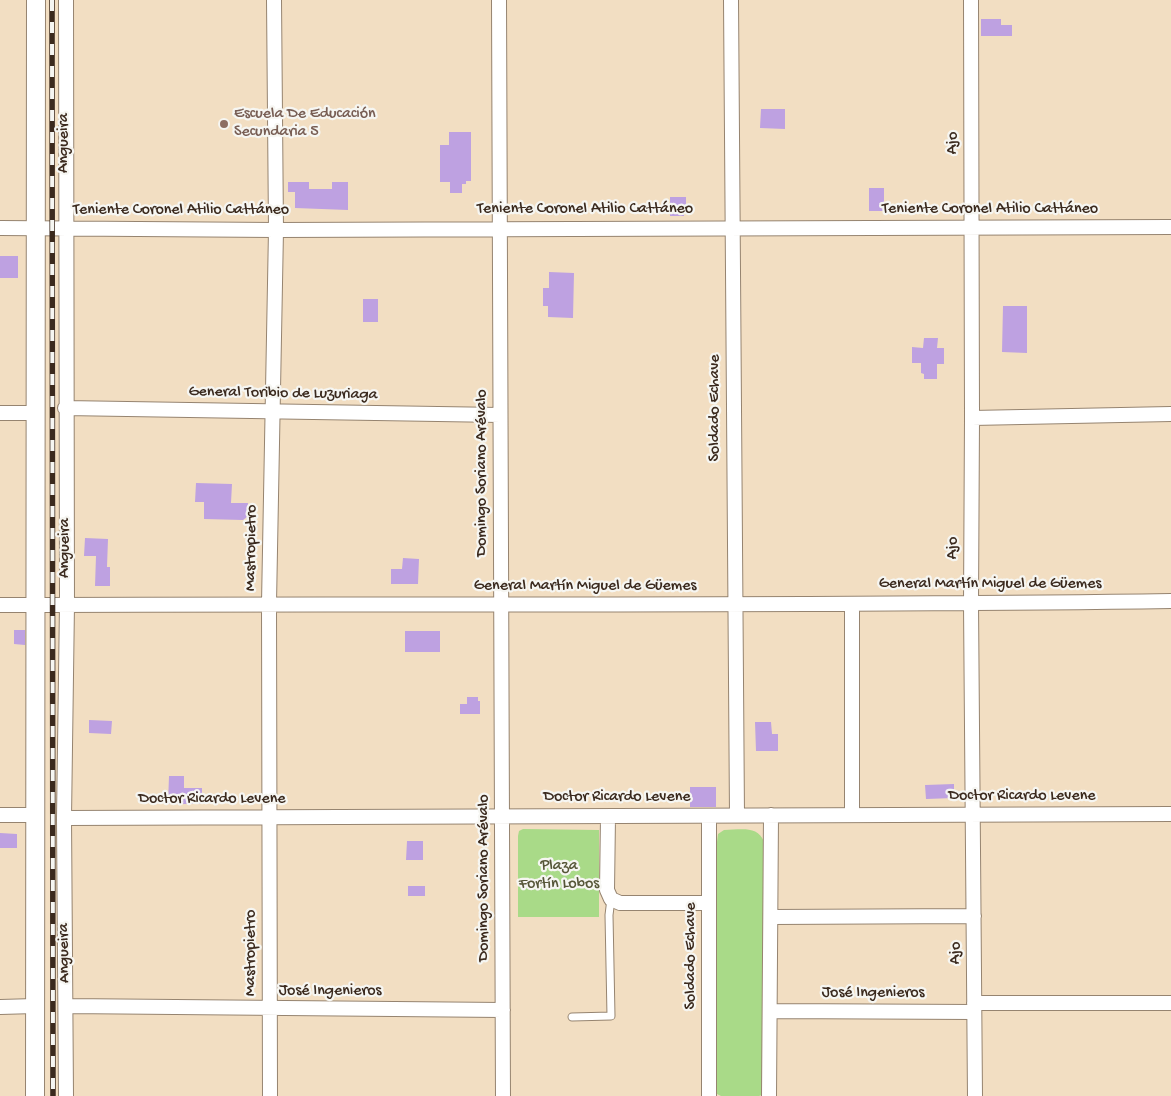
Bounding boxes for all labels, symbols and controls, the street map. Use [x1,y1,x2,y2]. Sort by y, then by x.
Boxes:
place label: Escuela De Educación Secundaria 5 [234,105,376,143]
street label: Angueira [55,113,75,173]
marker: Escuela De Educación Secundaria 5 [218,118,230,130]
street label: Ajo [944,132,964,154]
street label: Teniente Coronel Atilio Cattáneo [477,200,693,220]
street label: Teniente Coronel Atilio Cattáneo [882,200,1098,220]
street label: Teniente Coronel Atilio Cattáneo [73,201,289,221]
street label: Soldado Echave [706,354,726,462]
street label: General Toribio de Luzuriaga [188,383,378,405]
street label: Domingo Soriano Arévalo [473,390,493,556]
street label: Mastropietro [242,505,262,591]
street label: Angueira [56,518,76,578]
street label: Ajo [944,537,964,559]
street label: General Martín Miguel de Güemes [879,575,1101,595]
street label: General Martín Miguel de Güemes [474,577,696,597]
street label: Doctor Ricardo Levene [948,787,1096,807]
street label: Doctor Ricardo Levene [543,788,691,808]
street label: Doctor Ricardo Levene [138,790,286,810]
street label: Domingo Soriano Arévalo [475,795,495,961]
park label: Plaza Fortín Lobos [519,857,599,895]
street label: Soldado Echave [682,902,702,1010]
street label: Mastropietro [242,910,262,996]
street label: Angueira [55,923,75,983]
street label: Ajo [947,942,967,964]
street label: José Ingenieros [279,982,381,1002]
street label: José Ingenieros [822,984,924,1004]

